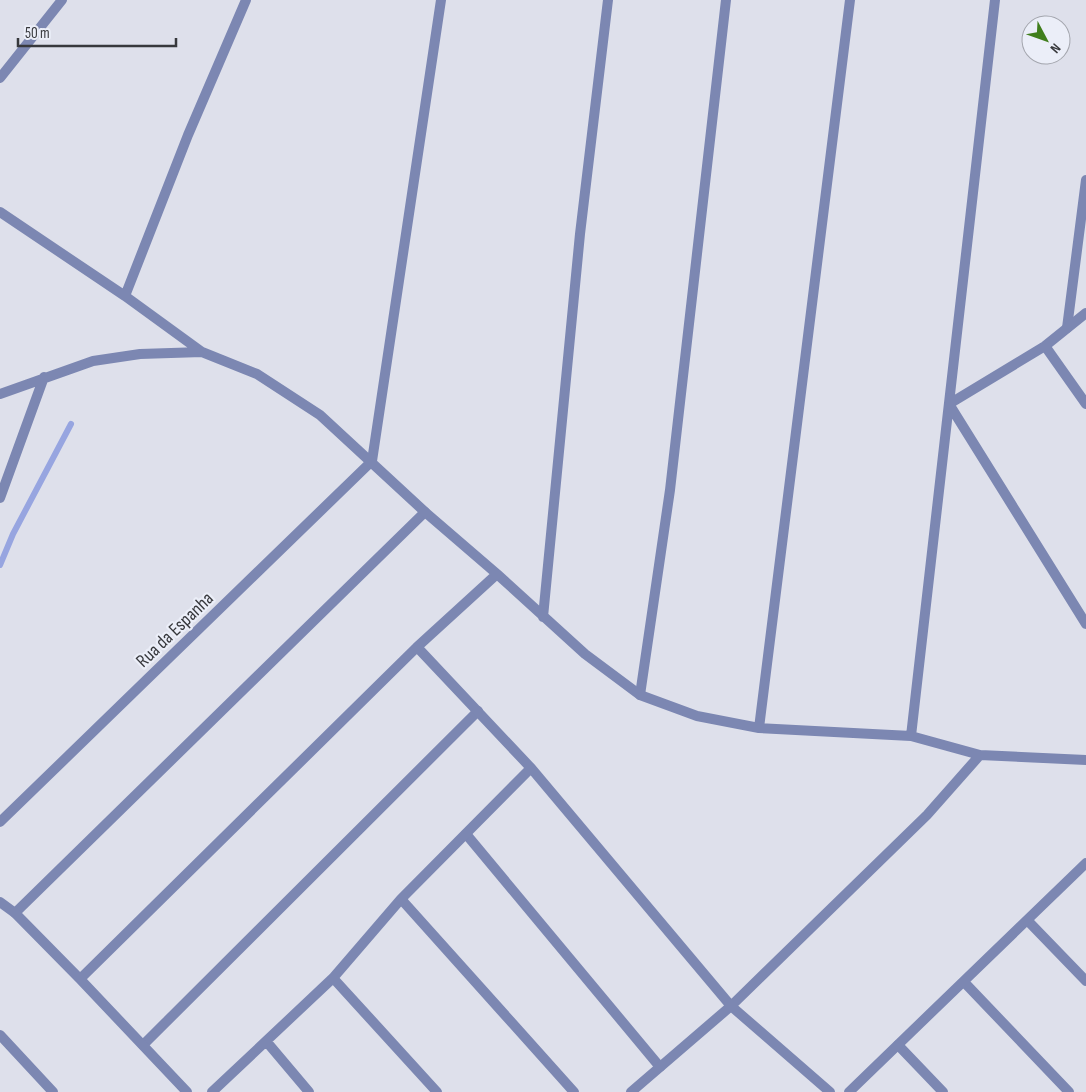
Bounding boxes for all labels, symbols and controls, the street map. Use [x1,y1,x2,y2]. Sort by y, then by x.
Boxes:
scale bar [18,15,175,47]
north arrow [1021,15,1071,65]
text: 50 m [25,24,50,43]
text: N [1047,40,1064,57]
street label: Rua da Espanha [132,588,219,673]

